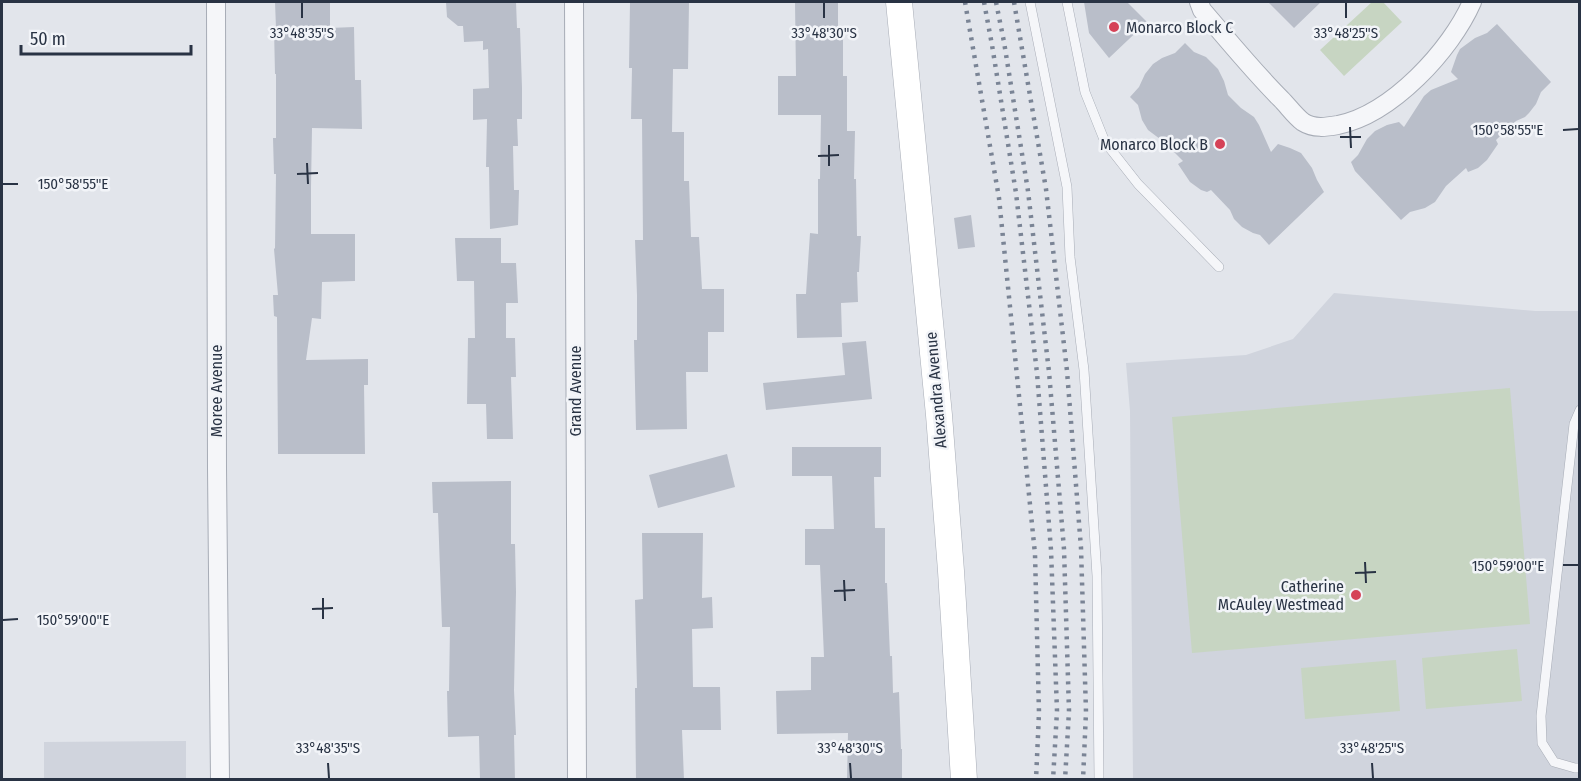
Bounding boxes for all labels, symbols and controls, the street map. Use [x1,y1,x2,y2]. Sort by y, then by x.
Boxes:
scale bar [21,18,190,56]
place label: Monarco Block C [1126,18,1233,37]
marker: Monarco Block C [1107,20,1121,34]
text: 33°48'35"S [270,24,334,42]
text: 33°48'30"S [791,24,857,42]
text: 33°48'25"S [1314,24,1378,42]
text: 50 m [30,28,66,50]
text: 150°58'55"E [1473,121,1543,139]
place label: Monarco Block B [1100,135,1208,154]
marker: Monarco Block B [1213,137,1227,151]
text: 150°58'55"E [38,175,108,193]
street label: Alexandra Avenue [921,331,951,449]
street label: Moree Avenue [207,345,226,437]
street label: Grand Avenue [566,345,585,436]
text: 150°59'00"E [1472,557,1544,575]
place label: Catherine McAuley Westmead [1218,577,1344,614]
marker: Catherine McAuley Westmead [1349,588,1363,602]
text: 150°59'00"E [37,611,109,629]
text: 33°48'35"S [296,739,360,757]
text: 33°48'30"S [817,739,883,757]
text: 33°48'25"S [1340,739,1404,757]

